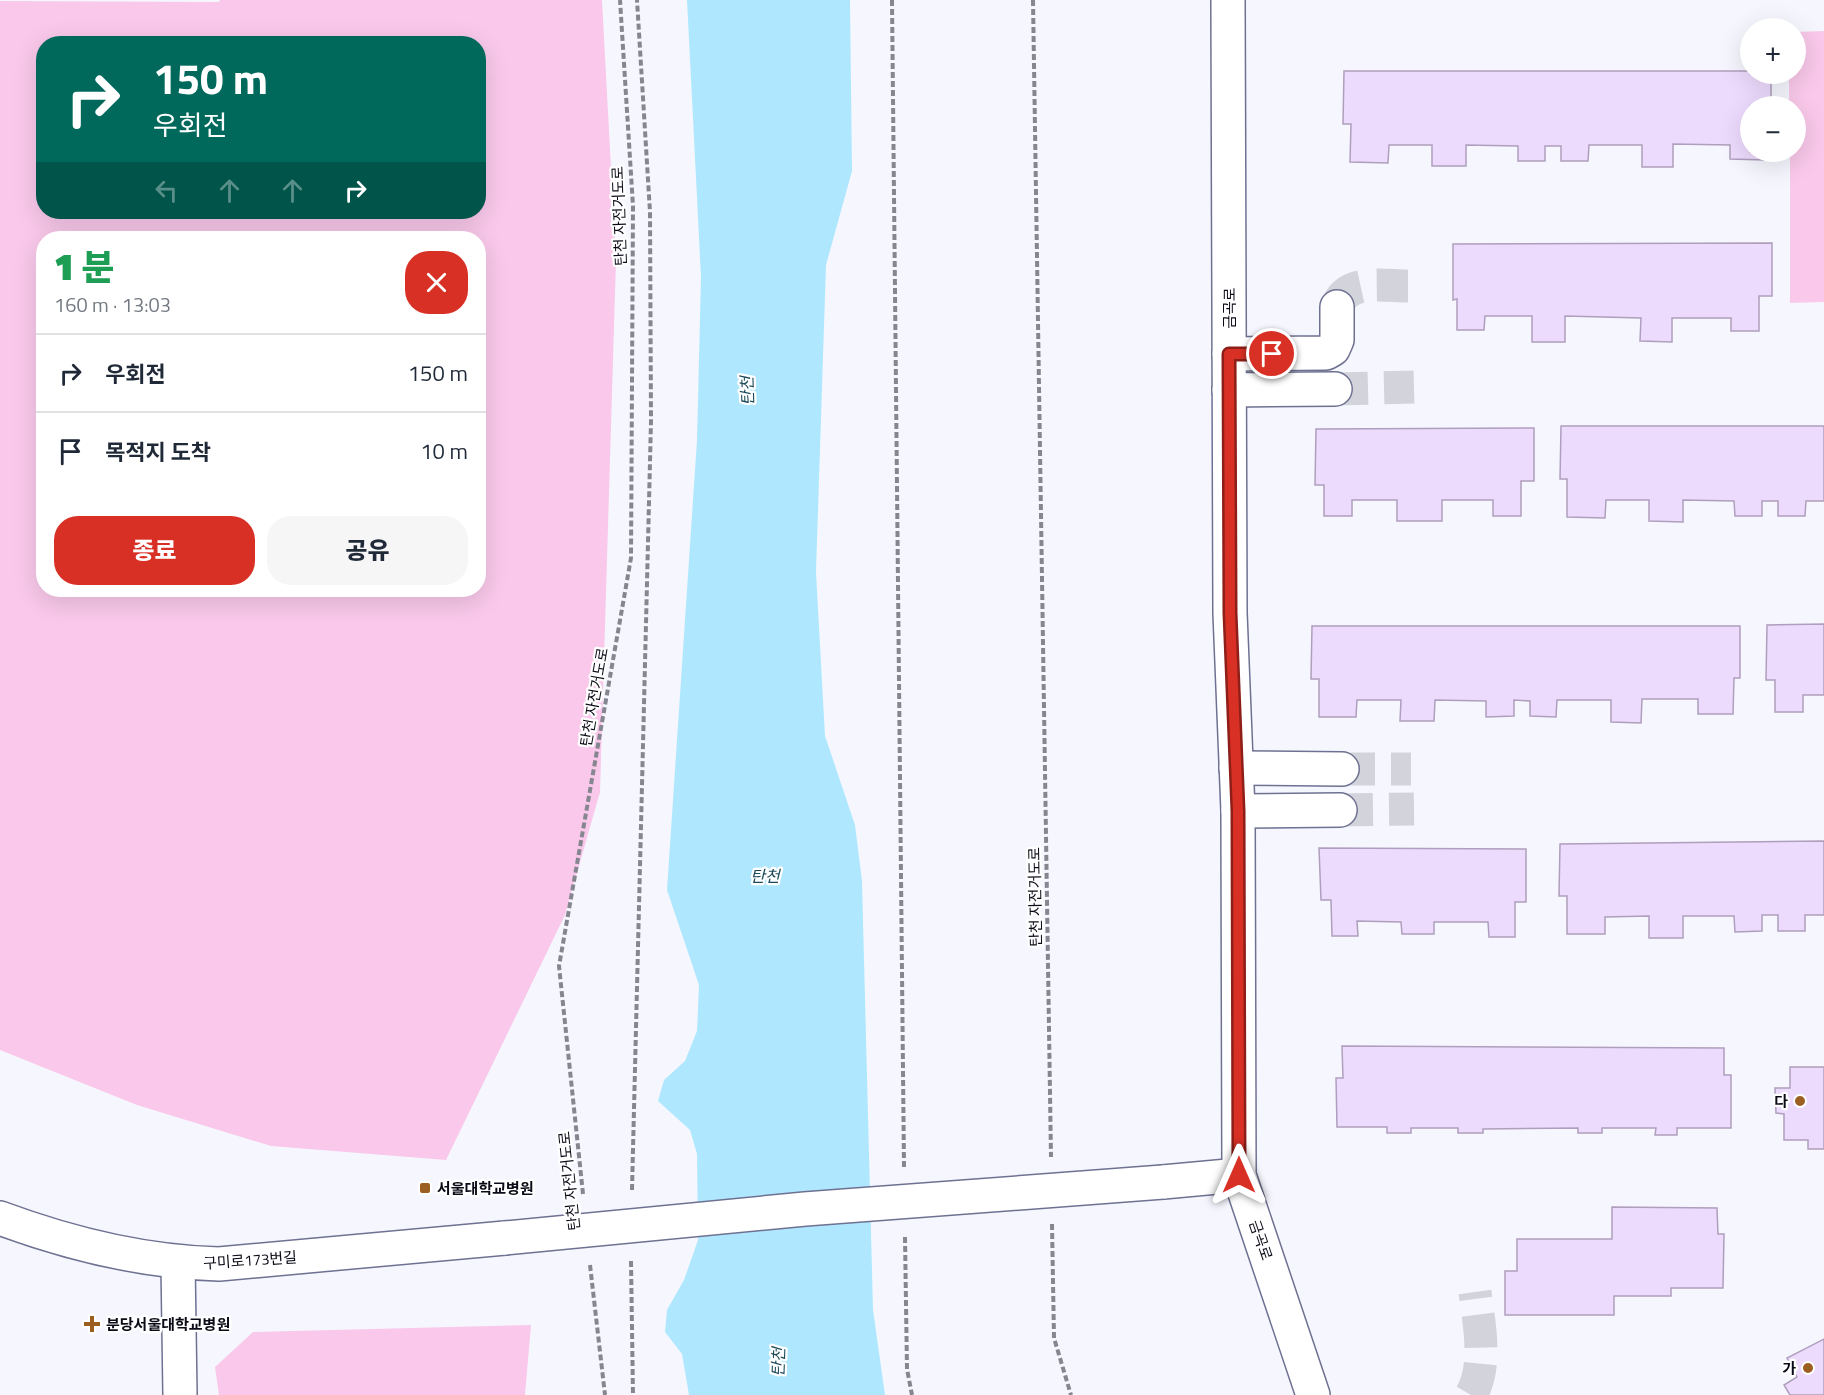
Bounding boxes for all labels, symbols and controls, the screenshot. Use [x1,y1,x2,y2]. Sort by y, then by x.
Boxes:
map controls [1740,18,1806,162]
button: + [1740,18,1806,84]
text: 150 m [153,46,268,110]
icon: right [54,60,132,138]
button: − [1740,96,1806,162]
text: 우회전 [153,104,228,145]
street label: 탄천 자전거도로 [606,166,632,266]
icon: left [150,174,183,207]
icon: ahead [213,174,246,207]
icon: ahead [276,174,309,207]
icon: right [339,174,372,207]
text: 1 분 [54,239,115,294]
button: close [405,251,468,314]
street label: 금곡로 [1218,287,1241,329]
text: 160 m · 13:03 [54,289,171,320]
pin [1246,328,1297,379]
icon: arrive [1255,337,1288,370]
text: 150 m [408,356,468,390]
icon: right [54,357,87,390]
text: 우회전 [105,357,166,391]
water label: 탄천 [734,374,760,406]
text: 10 m [420,434,468,468]
icon: arrive [54,435,87,468]
text: 목적지 도착 [105,435,211,469]
button: 종료 [54,516,255,585]
button: 공유 [267,516,468,585]
street label: 탄천 자전거도로 [574,646,614,748]
street label: 탄천 자전거도로 [1023,847,1047,947]
water label: 탄천 [750,864,782,888]
place label: 다 [1774,1090,1788,1113]
marker: 다 [1793,1094,1807,1108]
street label: 탄천 자전거도로 [552,1130,586,1232]
position arrow [1207,1143,1271,1207]
place label: 서울대학교병원 [437,1177,534,1200]
marker: 서울대학교병원 [418,1181,432,1195]
street label: 금곡로 [1243,1217,1279,1263]
street label: 구미로173번길 [202,1245,298,1275]
place label: 분당서울대학교병원 [106,1313,230,1336]
marker: 분당서울대학교병원 [83,1315,101,1333]
water label: 탄천 [765,1345,791,1377]
place label: 가 [1782,1357,1796,1380]
marker: 가 [1801,1361,1815,1375]

